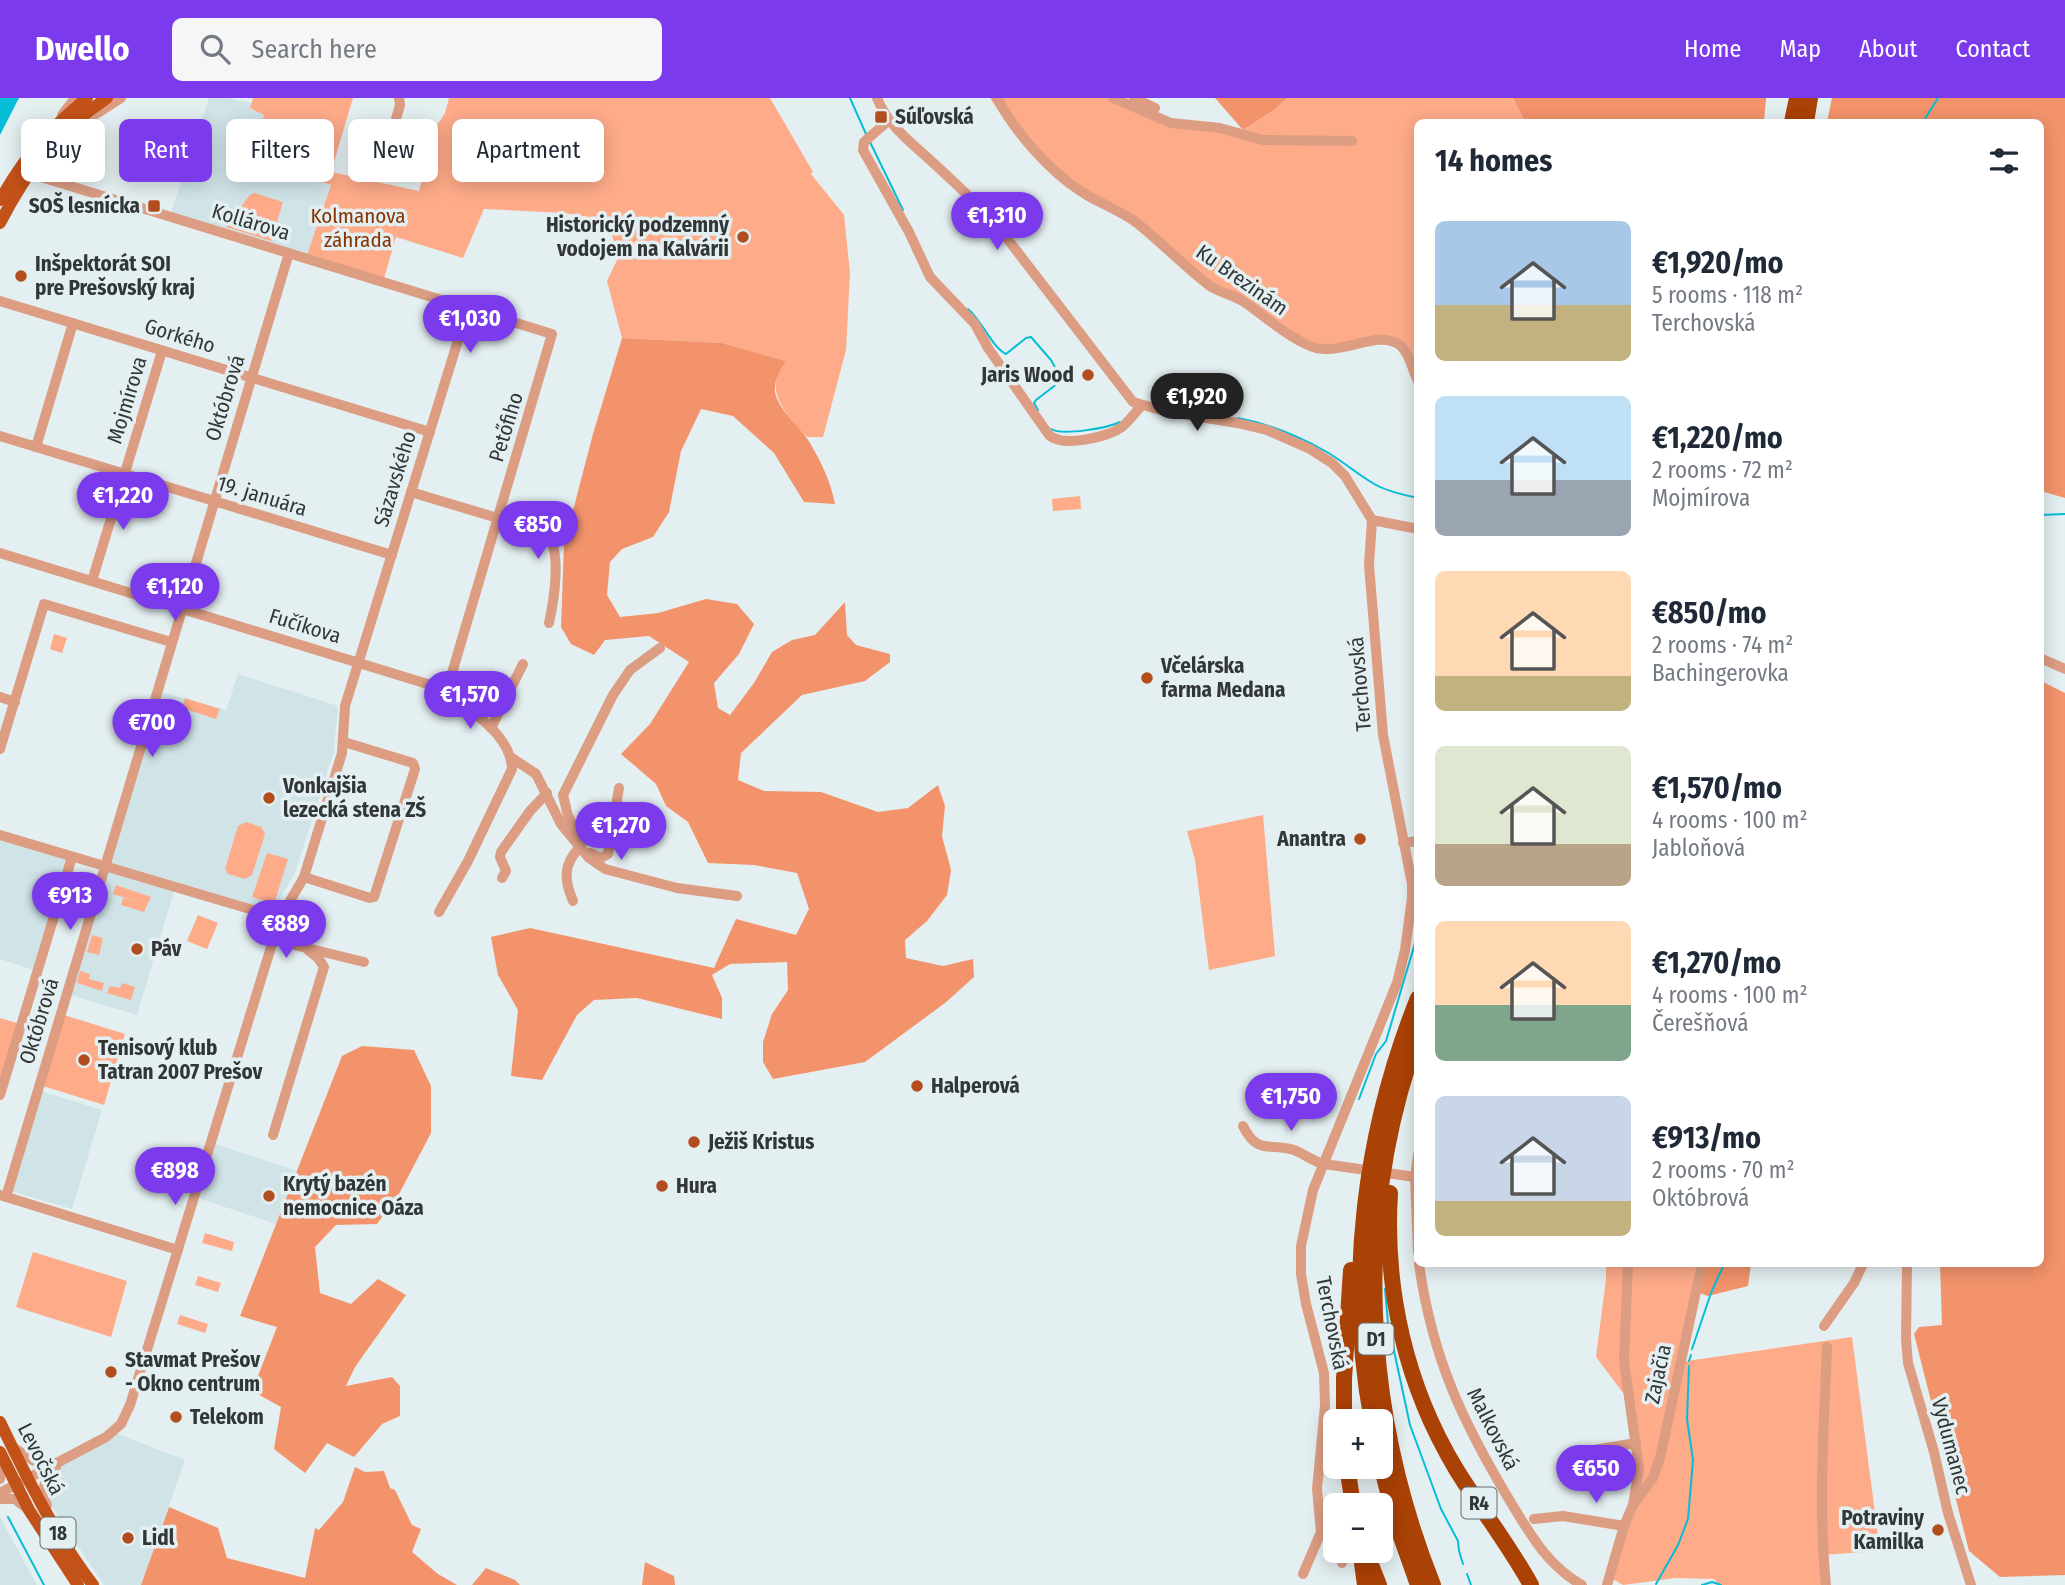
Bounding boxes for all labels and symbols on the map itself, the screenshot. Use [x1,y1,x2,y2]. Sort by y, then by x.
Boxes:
place label: Súľovská [895,104,974,130]
marker: Súľovská [873,109,889,125]
place label: SOŠ lesnícka [29,191,140,219]
pin: €1,310 [940,192,1054,252]
marker: SOŠ lesnícka [146,198,162,214]
street label: Kollárova [209,198,293,246]
park label: Kolmanova záhrada [310,203,406,253]
place label: Historický podzemný vodojem na Kalvárii [546,212,730,262]
marker: Historický podzemný vodojem na Kalvárii [735,229,751,245]
street label: Ku Brezinám [1191,239,1293,321]
place label: Inšpektorát SOI pre Prešovský kraj [35,251,195,301]
marker: Inšpektorát SOI pre Prešovský kraj [13,268,29,284]
pin: €1,030 [413,296,527,355]
street label: Gorkého [142,313,218,359]
street label: Októbrová [200,352,250,444]
street label: Mojmírova [101,353,153,447]
place label: Jaris Wood [980,362,1074,388]
marker: Jaris Wood [1080,367,1096,383]
pin: €1,920 [1140,374,1254,433]
street label: Petőfiho [483,389,529,465]
street label: Sázavského [368,428,422,530]
street label: 19. januára [214,470,310,522]
pin: €1,220 [66,472,180,532]
pin: €850 [497,502,579,561]
pin: €1,120 [118,564,232,623]
street label: Fučíkova [266,603,344,649]
street label: Terchovská [1343,636,1377,732]
place label: Včelárska farma Medana [1160,653,1286,703]
marker: Včelárska farma Medana [1139,670,1155,686]
pin: €1,570 [413,672,527,731]
pin: €700 [111,700,193,759]
place label: Vonkajšia lezecká stena ZŠ [282,773,426,823]
marker: Vonkajšia lezecká stena ZŠ [261,790,277,806]
pin: €1,270 [564,802,678,862]
place label: Anantra [1276,826,1346,852]
marker: Anantra [1352,831,1368,847]
pin: €913 [29,872,111,932]
pin: €889 [245,900,327,960]
place label: Páv [151,936,182,962]
marker: Páv [129,941,145,957]
street label: Októbrová [14,975,64,1067]
place label: Tenisový klub Tatran 2007 Prešov [98,1035,263,1085]
marker: Tenisový klub Tatran 2007 Prešov [76,1052,92,1068]
place label: Halperová [931,1073,1020,1099]
pin: €1,750 [1234,1074,1348,1133]
marker: Halperová [909,1078,925,1094]
place label: Ježiš Kristus [707,1129,814,1155]
marker: Ježiš Kristus [686,1134,702,1150]
pin: €898 [134,1148,216,1207]
place label: Krytý bazén nemocnice Oáza [283,1171,424,1221]
place label: Hura [676,1173,717,1199]
marker: Hura [654,1178,670,1194]
marker: Krytý bazén nemocnice Oáza [261,1188,277,1204]
street label: Terchovská [1310,1274,1354,1372]
road number: D1 [1358,1324,1394,1354]
street label: Zajačia [1639,1342,1677,1406]
place label: Stavmat Prešov - Okno centrum [125,1347,260,1397]
marker: Stavmat Prešov - Okno centrum [103,1364,119,1380]
street label: Malkovská [1461,1383,1525,1475]
street label: Vydumanec [1926,1395,1976,1497]
place label: Telekom [190,1404,264,1430]
marker: Telekom [168,1409,184,1425]
street label: Levočská [12,1419,70,1499]
pin: €650 [1555,1446,1637,1505]
road number: R4 [1462,1488,1496,1518]
place label: Potraviny Kamilka [1841,1505,1925,1555]
road number: 18 [41,1518,76,1548]
marker: Potraviny Kamilka [1930,1522,1946,1538]
place label: Lidl [142,1525,175,1551]
marker: Lidl [120,1530,136,1546]

